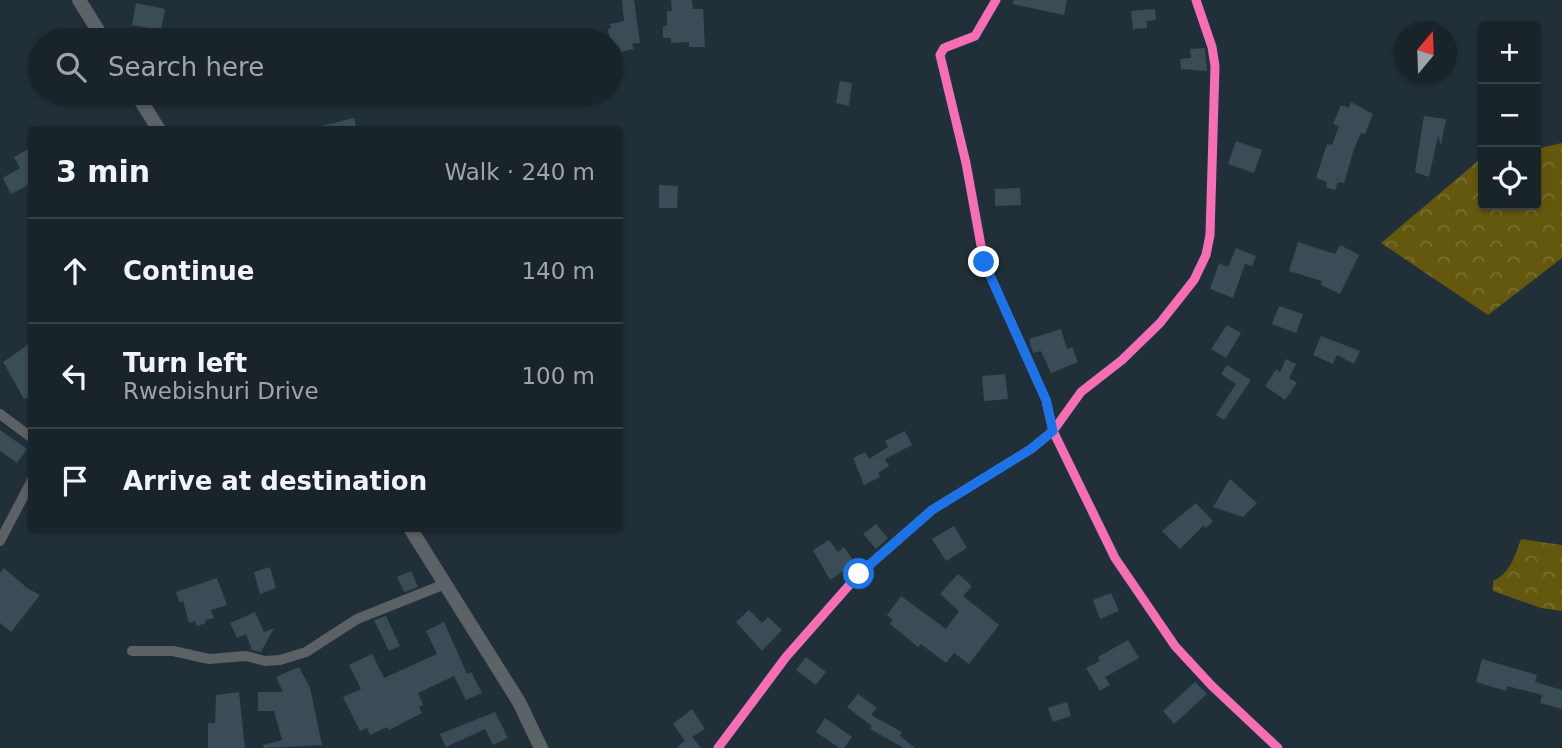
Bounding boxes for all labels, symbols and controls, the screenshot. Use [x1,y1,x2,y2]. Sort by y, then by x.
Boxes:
north arrow [1394,21,1457,84]
map controls [1478,21,1541,210]
button: + [1478,21,1541,84]
search box [28,28,623,105]
icon: search [52,48,90,86]
text: Search here [108,52,264,82]
button: − [1478,84,1541,147]
button: locate [1478,147,1541,210]
text: 3 min [56,154,150,189]
text: Walk · 240 m [444,159,595,185]
route end [968,246,999,277]
icon: ahead [56,252,94,290]
text: Continue [123,256,254,286]
text: 140 m [521,258,595,284]
text: Turn left [123,348,247,378]
icon: left [56,357,94,395]
text: 100 m [521,363,595,389]
text: Rwebishuri Drive [123,378,319,404]
icon: arrive [56,462,94,500]
text: Arrive at destination [123,466,427,496]
route start [843,558,874,589]

